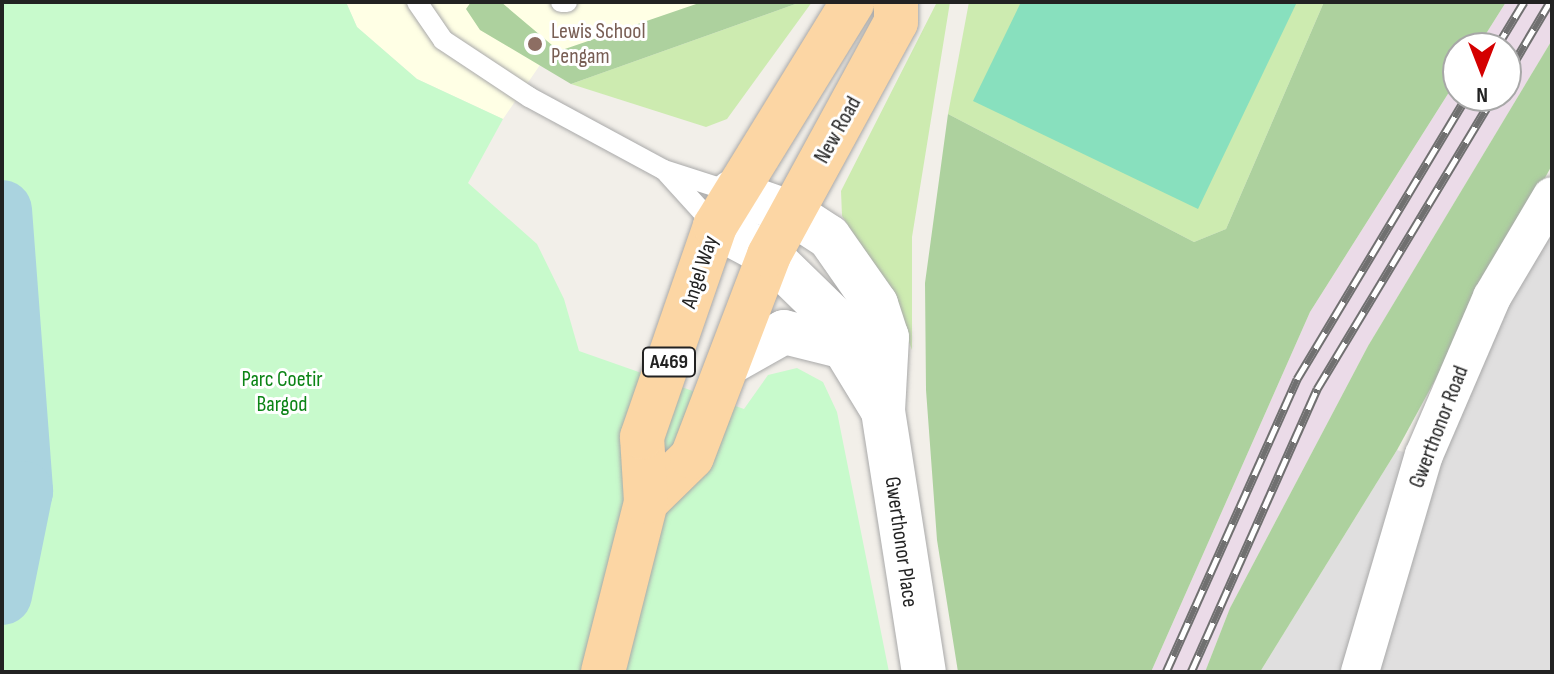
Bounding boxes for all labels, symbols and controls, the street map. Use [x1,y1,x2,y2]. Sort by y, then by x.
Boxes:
place label: Lewis School Pengam [551,18,645,70]
north arrow [1442,32,1522,112]
marker: Lewis School Pengam [526,35,544,53]
text: N [1476,81,1488,108]
street label: New Road [809,92,867,168]
street label: Angel Way [676,232,724,312]
road number: A469 [641,346,697,378]
street label: Gwerthonor Road [1404,362,1474,492]
park label: Parc Coetir Bargod [241,366,323,418]
street label: Gwerthonor Place [879,475,923,609]

